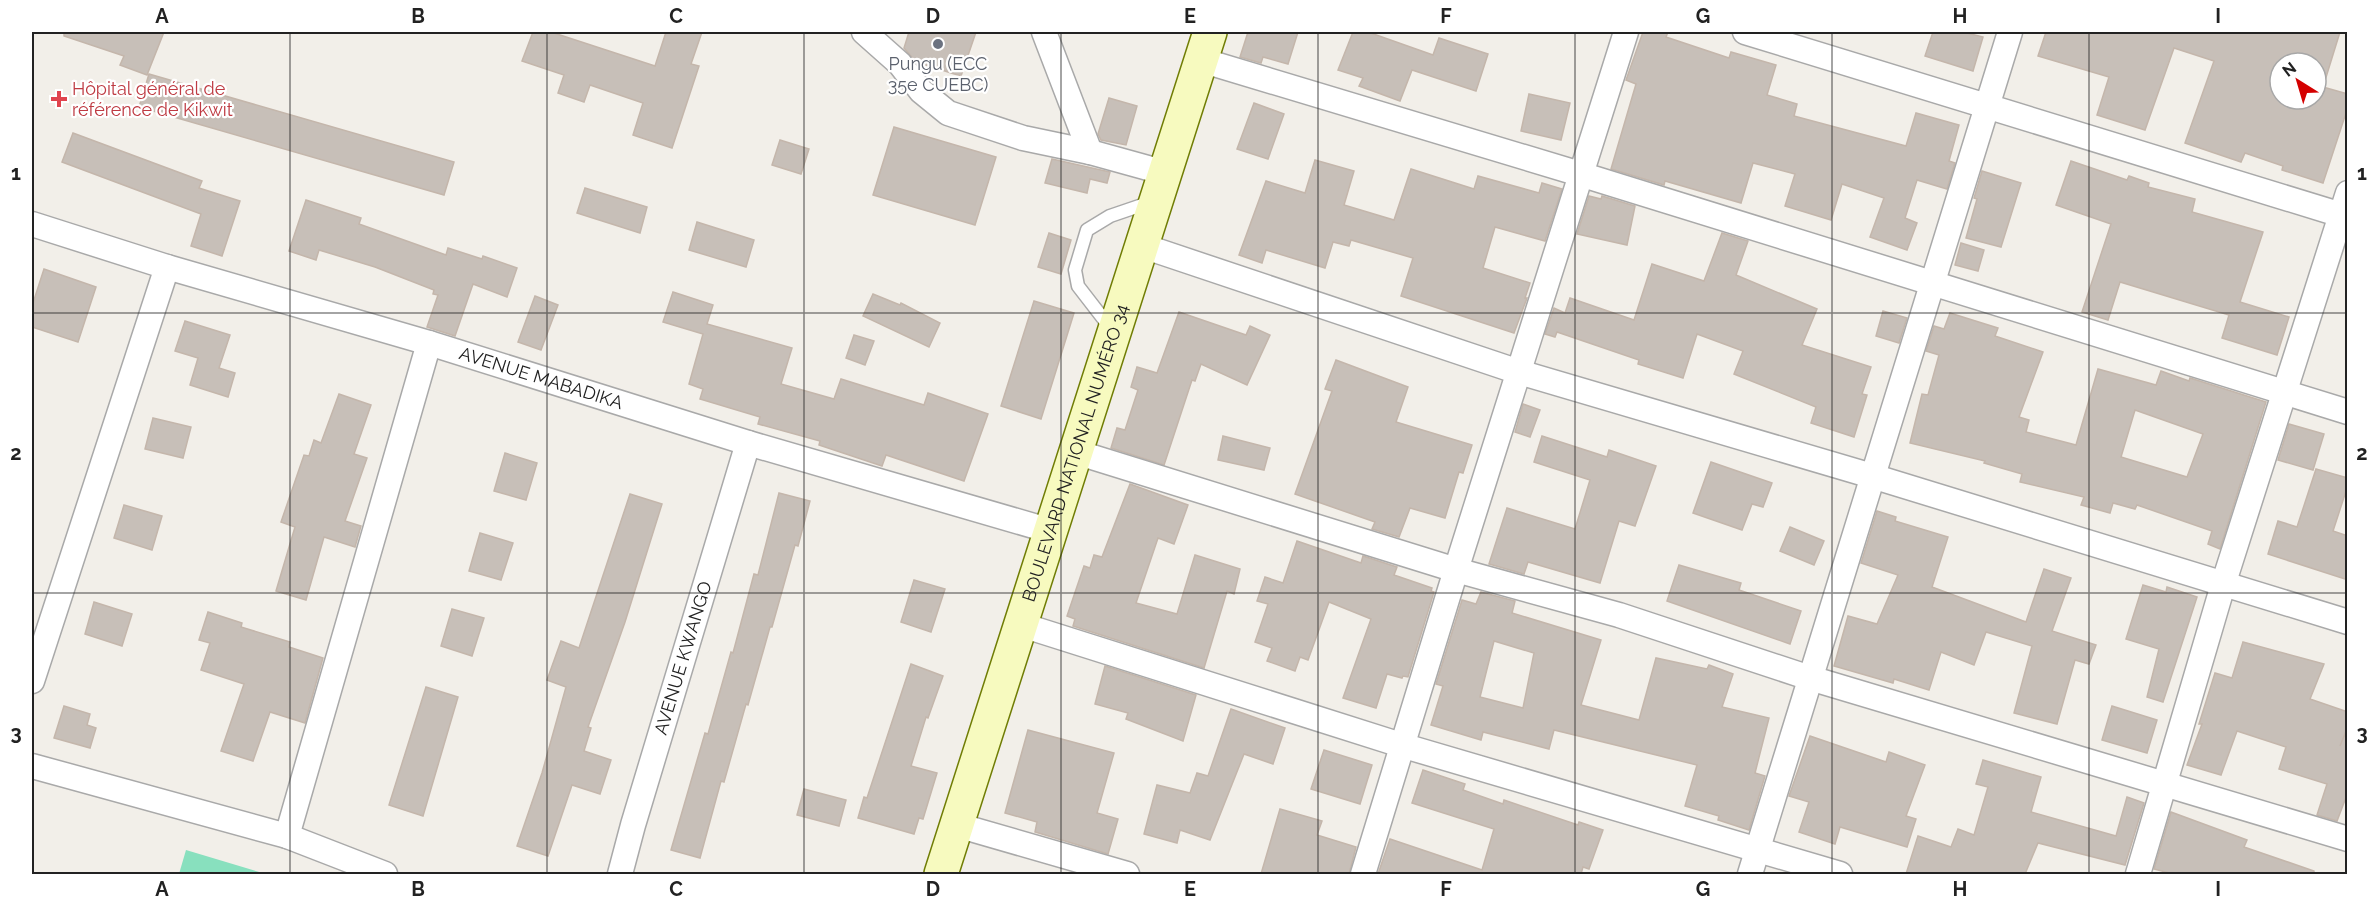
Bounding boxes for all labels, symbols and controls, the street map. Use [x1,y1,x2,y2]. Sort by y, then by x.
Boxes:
text: A [155,4,169,28]
text: B [411,4,425,28]
text: C [669,4,683,28]
text: D [926,4,940,28]
text: E [1184,4,1196,28]
text: F [1440,4,1452,28]
text: G [1696,4,1710,28]
text: H [1953,4,1967,28]
text: I [2215,4,2221,28]
marker: Pungu (ECC 35e CUEBC) [931,37,945,51]
north arrow [2268,51,2328,111]
place label: Pungu (ECC 35e CUEBC) [888,53,988,95]
text: N [2279,58,2300,81]
place label: Hôpital général de référence de Kikwit [72,78,233,120]
marker: Hôpital général de référence de Kikwit [50,90,68,108]
text: 1 [11,161,21,185]
text: 1 [2357,161,2367,185]
street label: BOULEVARD NATIONAL NUMÉRO 34 [1018,301,1132,604]
street label: AVENUE MABADIKA [457,342,626,413]
text: 2 [10,441,22,465]
text: 2 [2356,441,2368,465]
street label: AVENUE KWANGO [650,579,716,737]
text: 3 [10,721,22,745]
text: 3 [2356,721,2368,745]
text: A [155,877,169,901]
text: B [411,877,425,901]
text: C [669,877,683,901]
text: D [926,877,940,901]
text: E [1184,877,1196,901]
text: F [1440,877,1452,901]
text: G [1696,877,1710,901]
text: H [1953,877,1967,901]
text: I [2215,877,2221,901]

